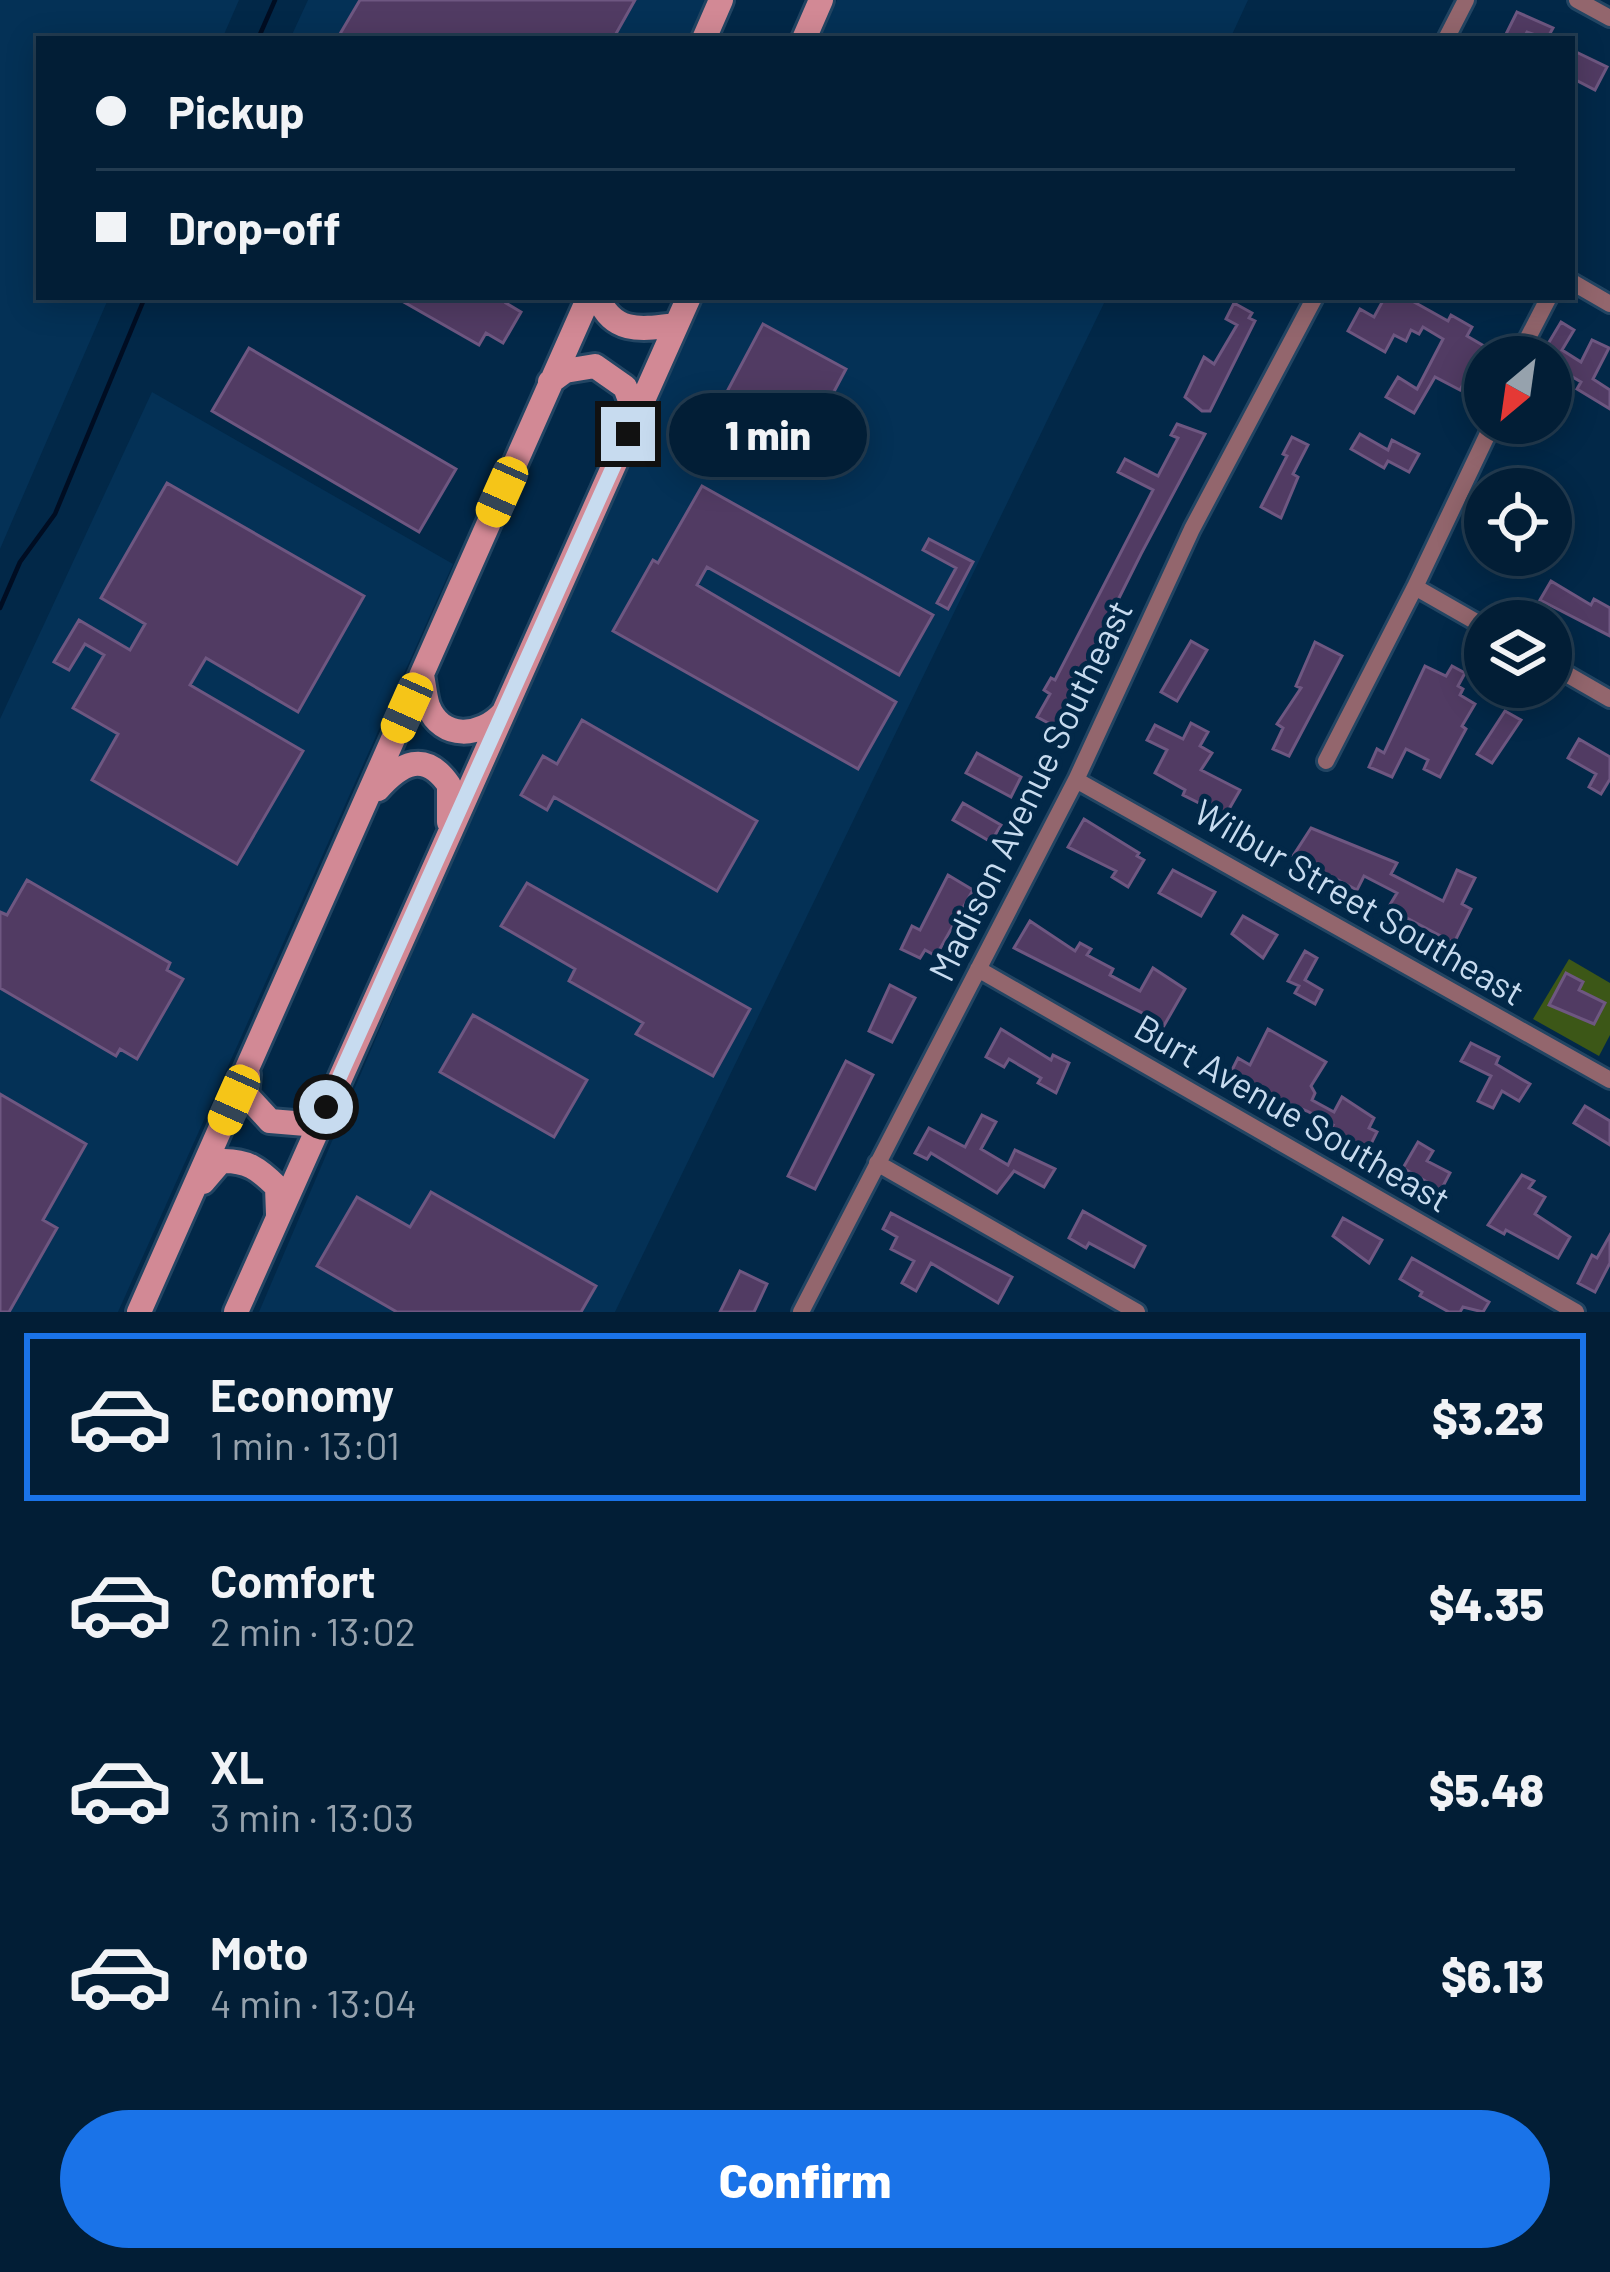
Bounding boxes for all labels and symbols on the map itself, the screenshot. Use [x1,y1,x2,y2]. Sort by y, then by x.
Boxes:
north arrow [1464,336,1572,444]
callout: 1 min [670,392,868,476]
route end [601,407,655,461]
car [471,452,533,532]
street label: Madison Avenue Southeast [918,593,1140,987]
car [376,668,438,748]
street label: Wilbur Street Southeast [1187,789,1533,1013]
street label: Burt Avenue Southeast [1128,1004,1458,1220]
car [203,1060,265,1140]
route start [299,1080,353,1134]

